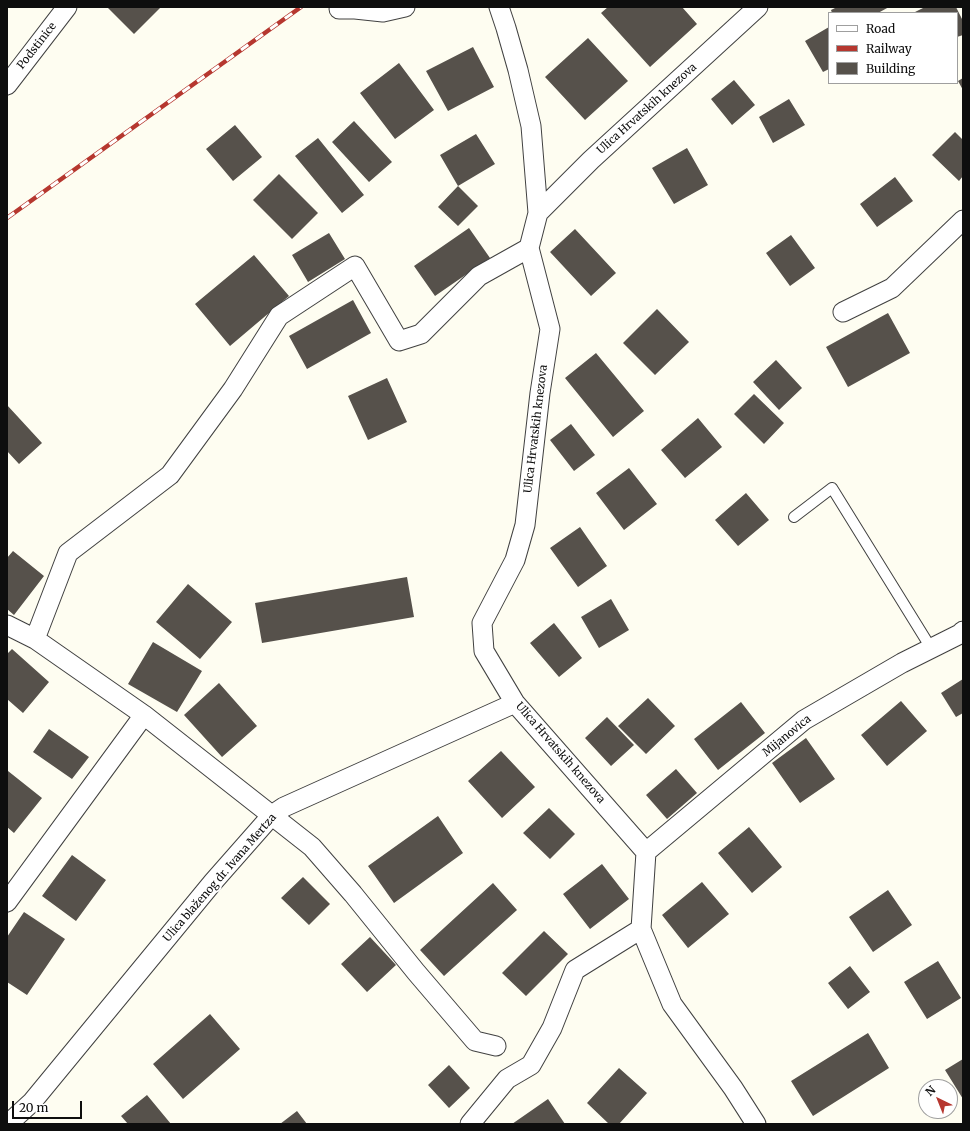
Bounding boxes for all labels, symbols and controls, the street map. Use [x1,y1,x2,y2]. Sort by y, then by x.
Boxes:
legend [828,12,958,84]
street label: Podstinice [15,20,59,72]
text: Road [866,21,895,36]
text: Railway [866,41,912,56]
street label: Ulica Hrvatskih knezova [595,61,699,157]
text: Building [866,61,915,76]
street label: Ulica Hrvatskih knezova [522,364,550,494]
street label: Ulica Hrvatskih knezova [513,700,607,806]
street label: Mijanovica [760,713,814,759]
street label: Ulica blaženog dr. Ivana Mertza [161,811,279,945]
north arrow [918,1079,958,1119]
text: N [923,1083,938,1099]
scale bar [14,1093,84,1119]
text: 20 m [19,1100,48,1115]

